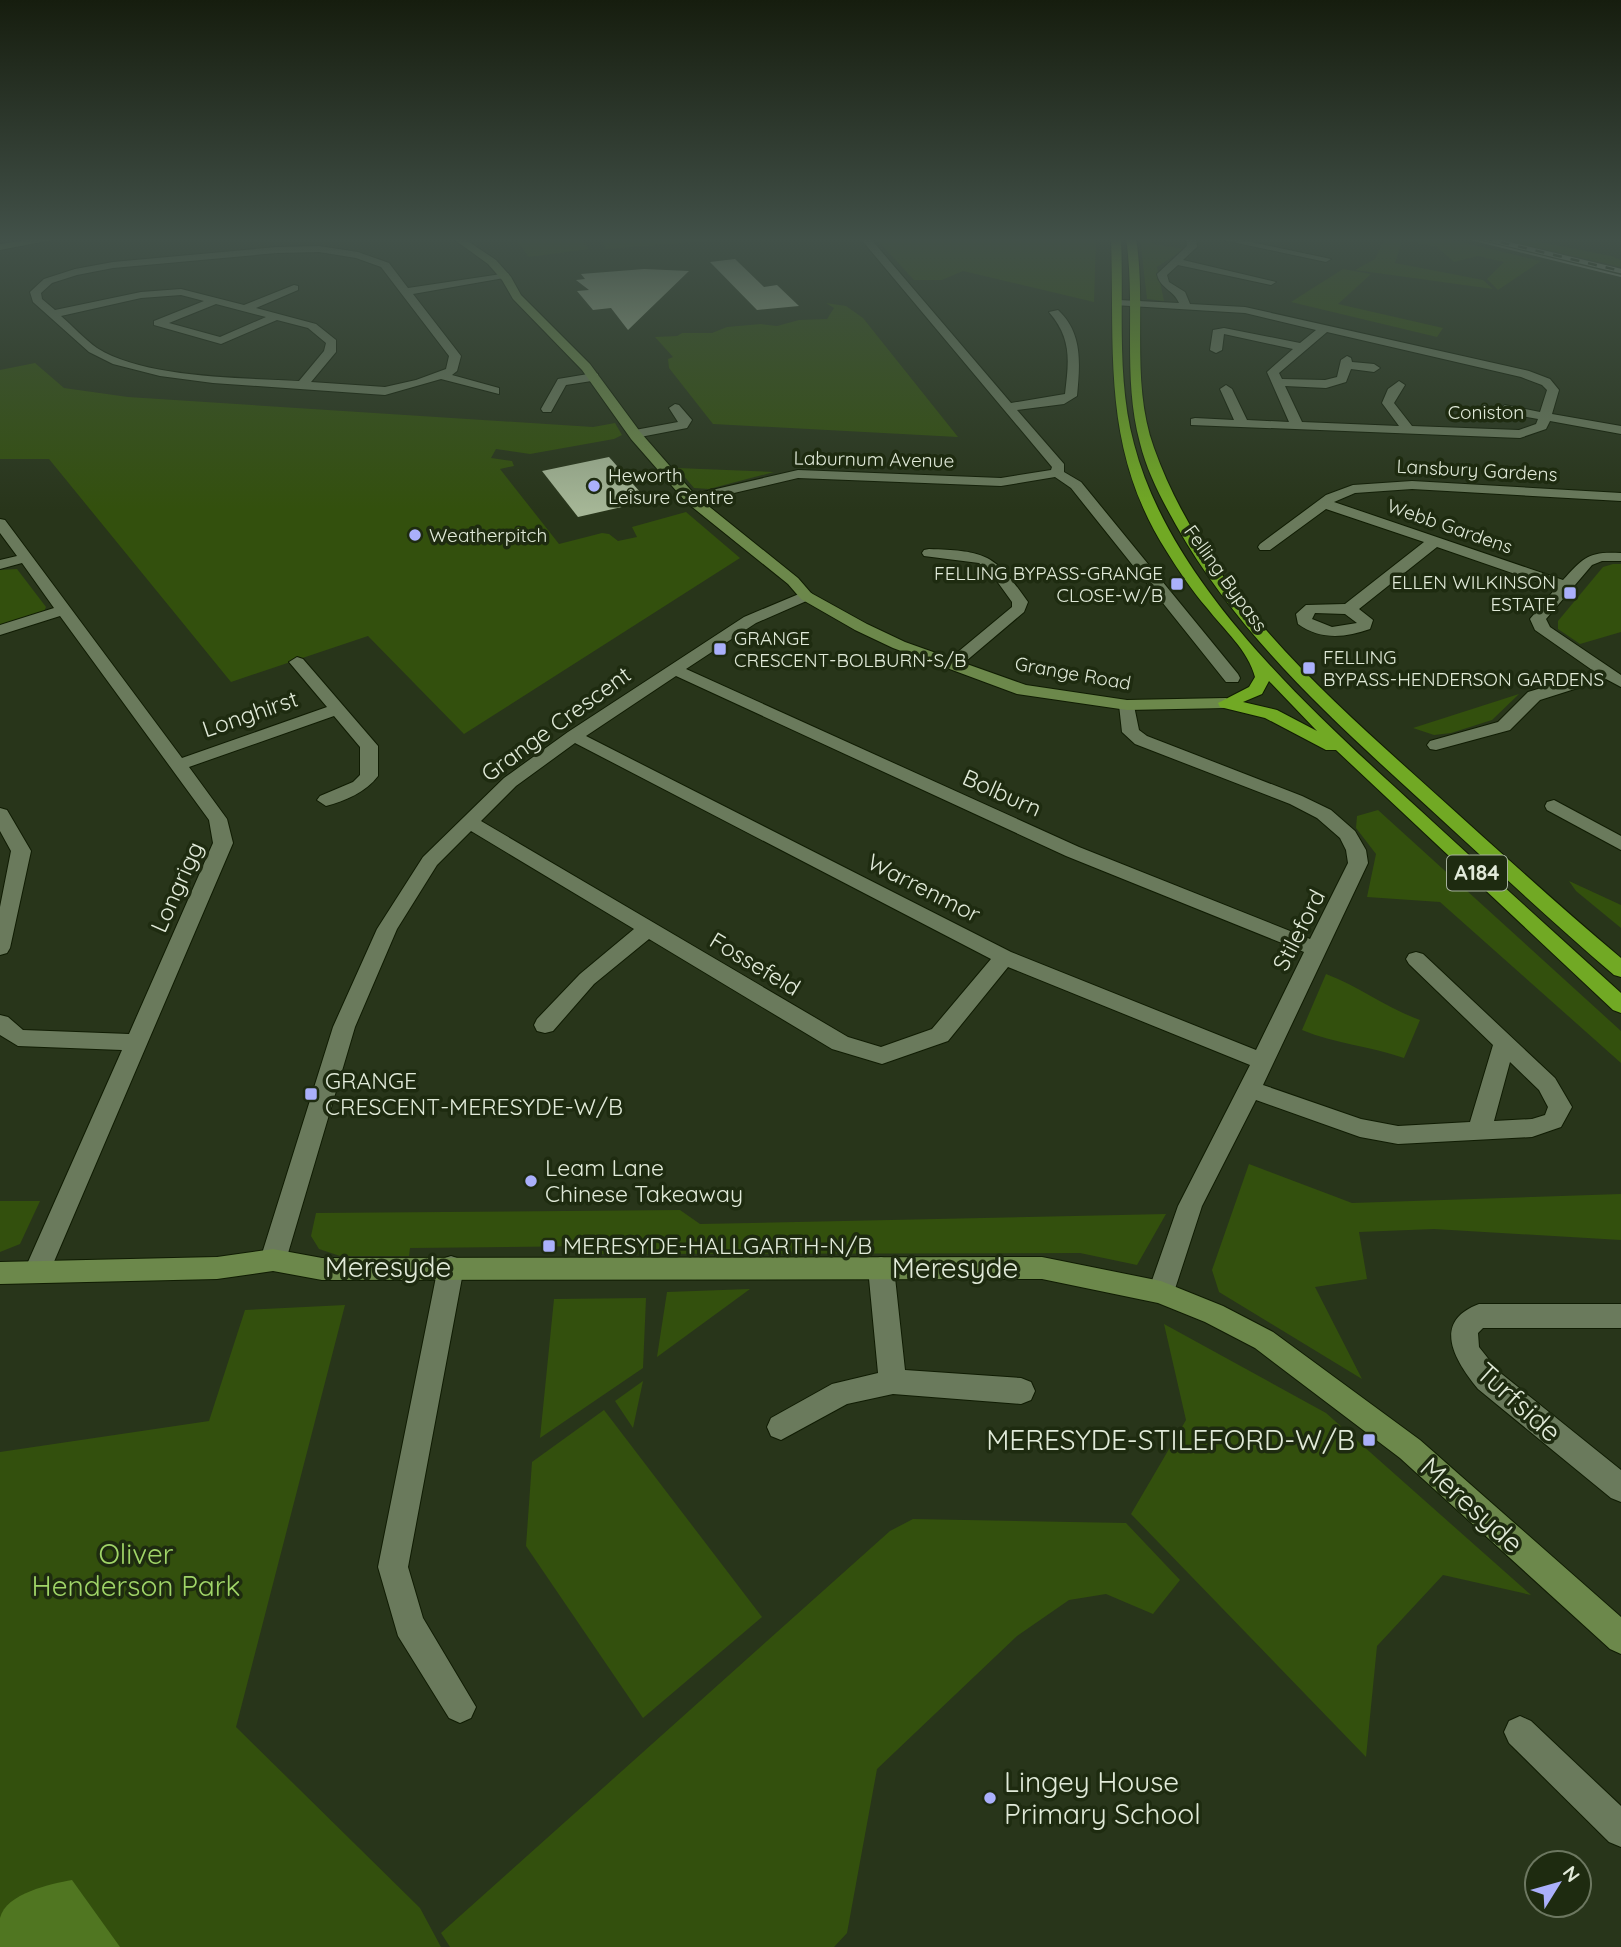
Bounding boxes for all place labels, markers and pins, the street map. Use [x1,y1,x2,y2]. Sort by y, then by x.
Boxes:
place label: Heworth Leisure Centre [608,463,734,509]
marker: Heworth Leisure Centre [586,478,602,494]
place label: Weatherpitch [429,523,547,547]
marker: Weatherpitch [407,527,423,543]
place label: FELLING BYPASS-GRANGE CLOSE-W/B [934,561,1163,607]
place label: ELLEN WILKINSON ESTATE [1391,570,1556,616]
marker: FELLING BYPASS-GRANGE CLOSE-W/B [1169,576,1185,592]
marker: ELLEN WILKINSON ESTATE [1562,585,1578,601]
place label: GRANGE CRESCENT-BOLBURN-S/B [734,626,966,672]
marker: GRANGE CRESCENT-BOLBURN-S/B [712,641,728,657]
place label: FELLING BYPASS-HENDERSON GARDENS [1323,645,1604,691]
marker: FELLING BYPASS-HENDERSON GARDENS [1301,660,1317,676]
place label: GRANGE CRESCENT-MERESYDE-W/B [325,1066,623,1121]
marker: GRANGE CRESCENT-MERESYDE-W/B [303,1086,319,1102]
place label: Leam Lane Chinese Takeaway [545,1153,743,1208]
marker: Leam Lane Chinese Takeaway [523,1173,539,1189]
place label: MERESYDE-HALLGARTH-N/B [563,1231,872,1260]
marker: MERESYDE-HALLGARTH-N/B [541,1238,557,1254]
place label: MERESYDE-STILEFORD-W/B [986,1422,1355,1457]
marker: MERESYDE-STILEFORD-W/B [1361,1432,1377,1448]
place label: Lingey House Primary School [1004,1764,1201,1831]
marker: Lingey House Primary School [982,1790,998,1806]

